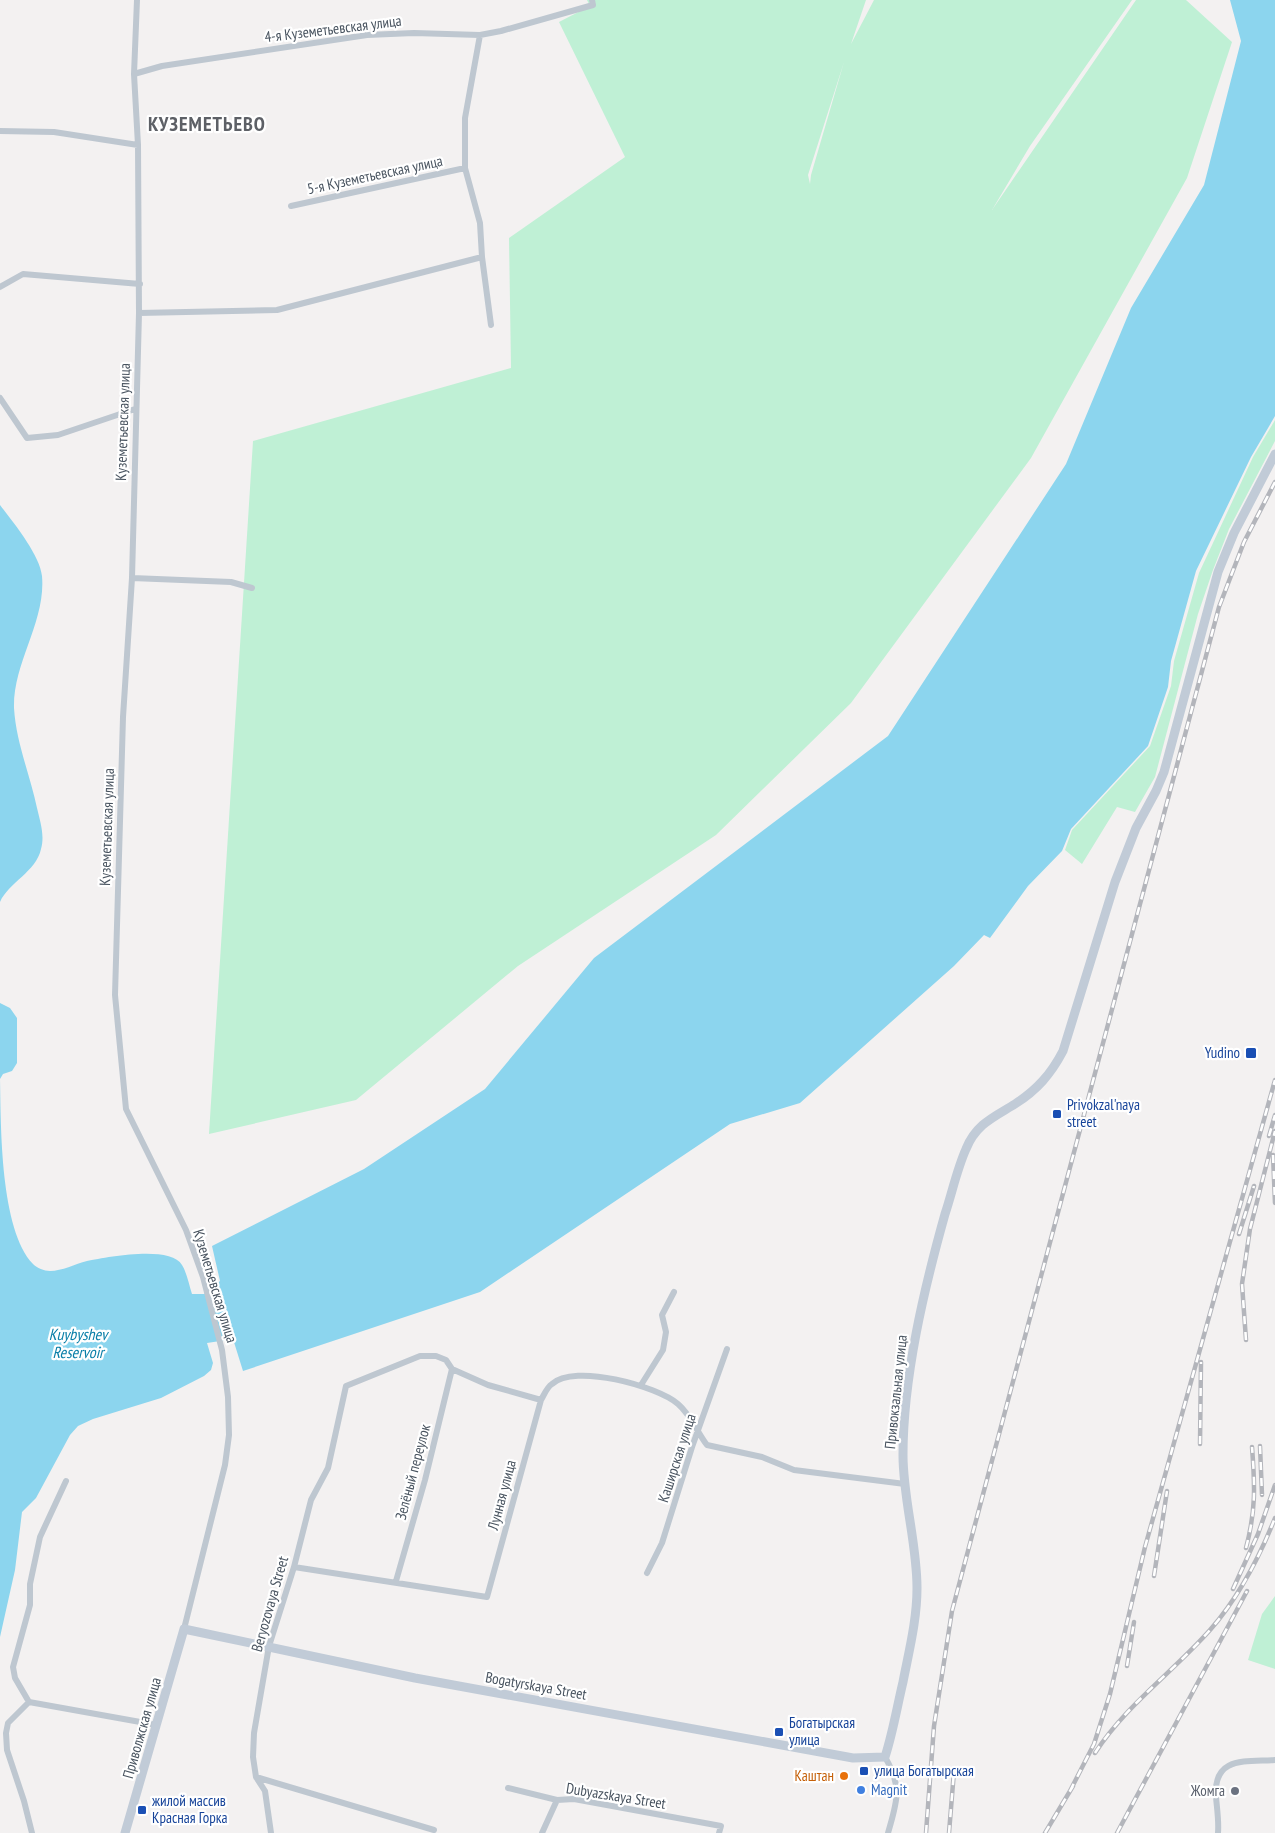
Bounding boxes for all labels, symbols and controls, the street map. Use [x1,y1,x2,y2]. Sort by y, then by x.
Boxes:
street label: 4-я Куземетьевская улица [263,11,403,46]
district label: КУЗЕМЕТЬЕВО [148,111,266,137]
street label: 5-я Куземетьевская улица [305,151,444,198]
street label: Куземетьевская улица [111,363,134,481]
street label: Куземетьевская улица [95,768,118,886]
place label: Yudino [1205,1043,1240,1062]
marker: Yudino [1244,1046,1258,1060]
place label: Privokzal'naya street [1067,1095,1140,1131]
marker: Privokzal'naya street [1051,1108,1063,1120]
street label: Куземетьевская улица [189,1227,242,1345]
water label: Kuybyshev Reservoir [49,1324,110,1362]
street label: Привокзальная улица [880,1334,911,1450]
street label: Каширская улица [653,1411,700,1505]
street label: Зелёный переулок [391,1422,434,1522]
street label: Лунная улица [483,1458,520,1533]
street label: Beryozovaya Street [247,1554,292,1654]
street label: Bogatyrskaya Street [484,1667,588,1704]
street label: Приволжская улица [118,1675,165,1781]
place label: Богатырская улица [789,1713,855,1749]
marker: Богатырская улица [773,1726,785,1738]
place label: улица Богатырская [874,1761,974,1780]
marker: улица Богатырская [858,1765,870,1777]
place label: Каштан [794,1766,834,1785]
marker: Каштан [838,1770,850,1782]
street label: Dubyazskaya Street [565,1778,667,1813]
place label: Magnit [871,1780,907,1799]
place label: Жомга [1190,1781,1225,1800]
marker: Magnit [855,1784,867,1796]
marker: Жомга [1229,1785,1241,1797]
place label: жилой массив Красная Горка [152,1791,228,1827]
marker: жилой массив Красная Горка [136,1804,148,1816]

